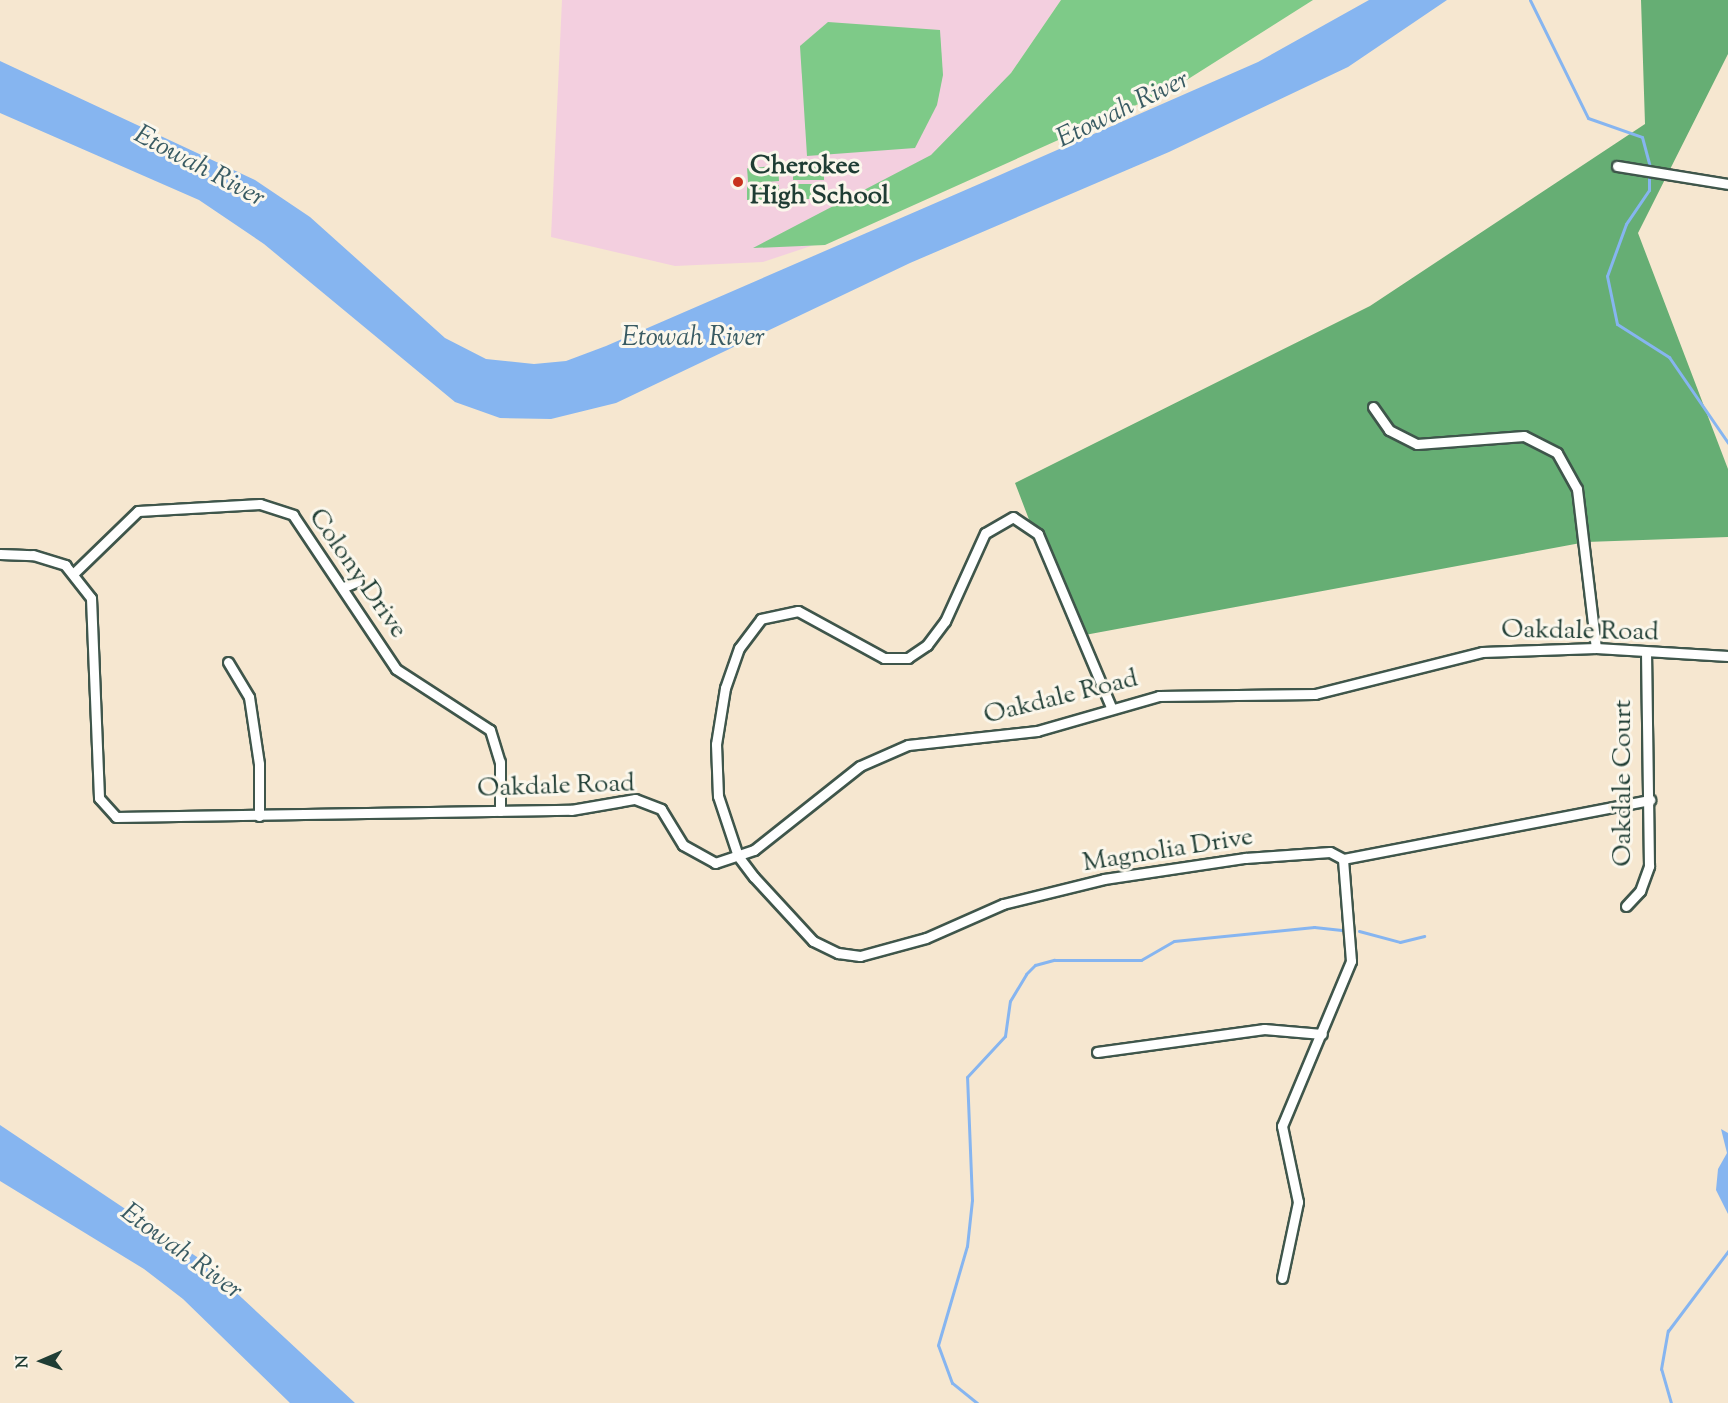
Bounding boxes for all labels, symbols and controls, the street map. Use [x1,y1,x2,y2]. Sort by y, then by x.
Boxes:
water label: Etowah River [1051,64,1195,156]
water label: Etowah River [128,119,270,215]
place label: Cherokee High School [750,151,889,212]
marker: Cherokee High School [731,175,745,189]
water label: Etowah River [621,323,765,355]
street label: Colony Drive [301,503,413,645]
street label: Oakdale Road [1501,615,1659,649]
street label: Oakdale Road [981,664,1141,732]
street label: Oakdale Court [1608,699,1640,867]
street label: Oakdale Road [477,769,635,805]
street label: Magnolia Drive [1081,822,1255,880]
water label: Etowah River [113,1197,249,1307]
north arrow [12,1331,72,1391]
text: N [12,1355,35,1368]

